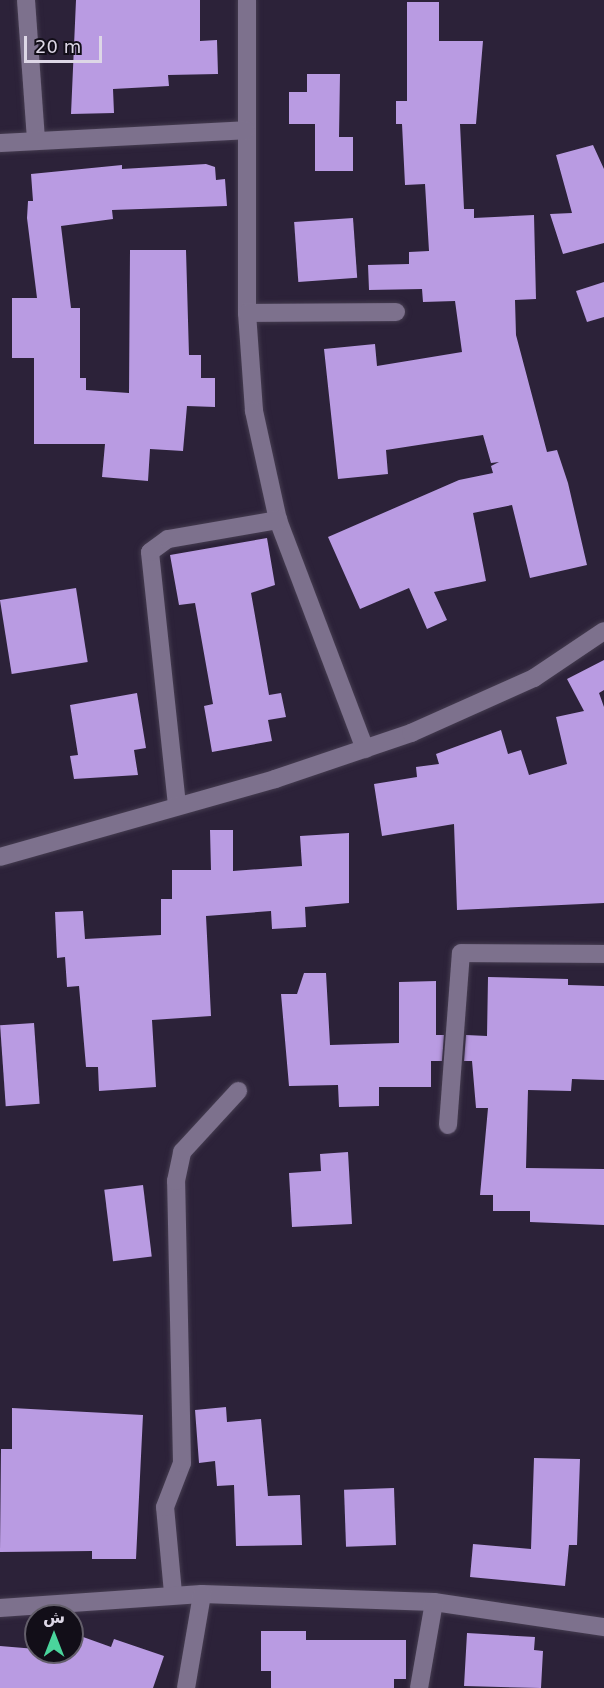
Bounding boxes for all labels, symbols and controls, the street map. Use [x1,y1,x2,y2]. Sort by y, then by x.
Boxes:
scale bar [27,24,105,62]
text: 20 m [35,36,81,57]
north arrow [24,1604,84,1664]
text: ش [43,1608,65,1627]

